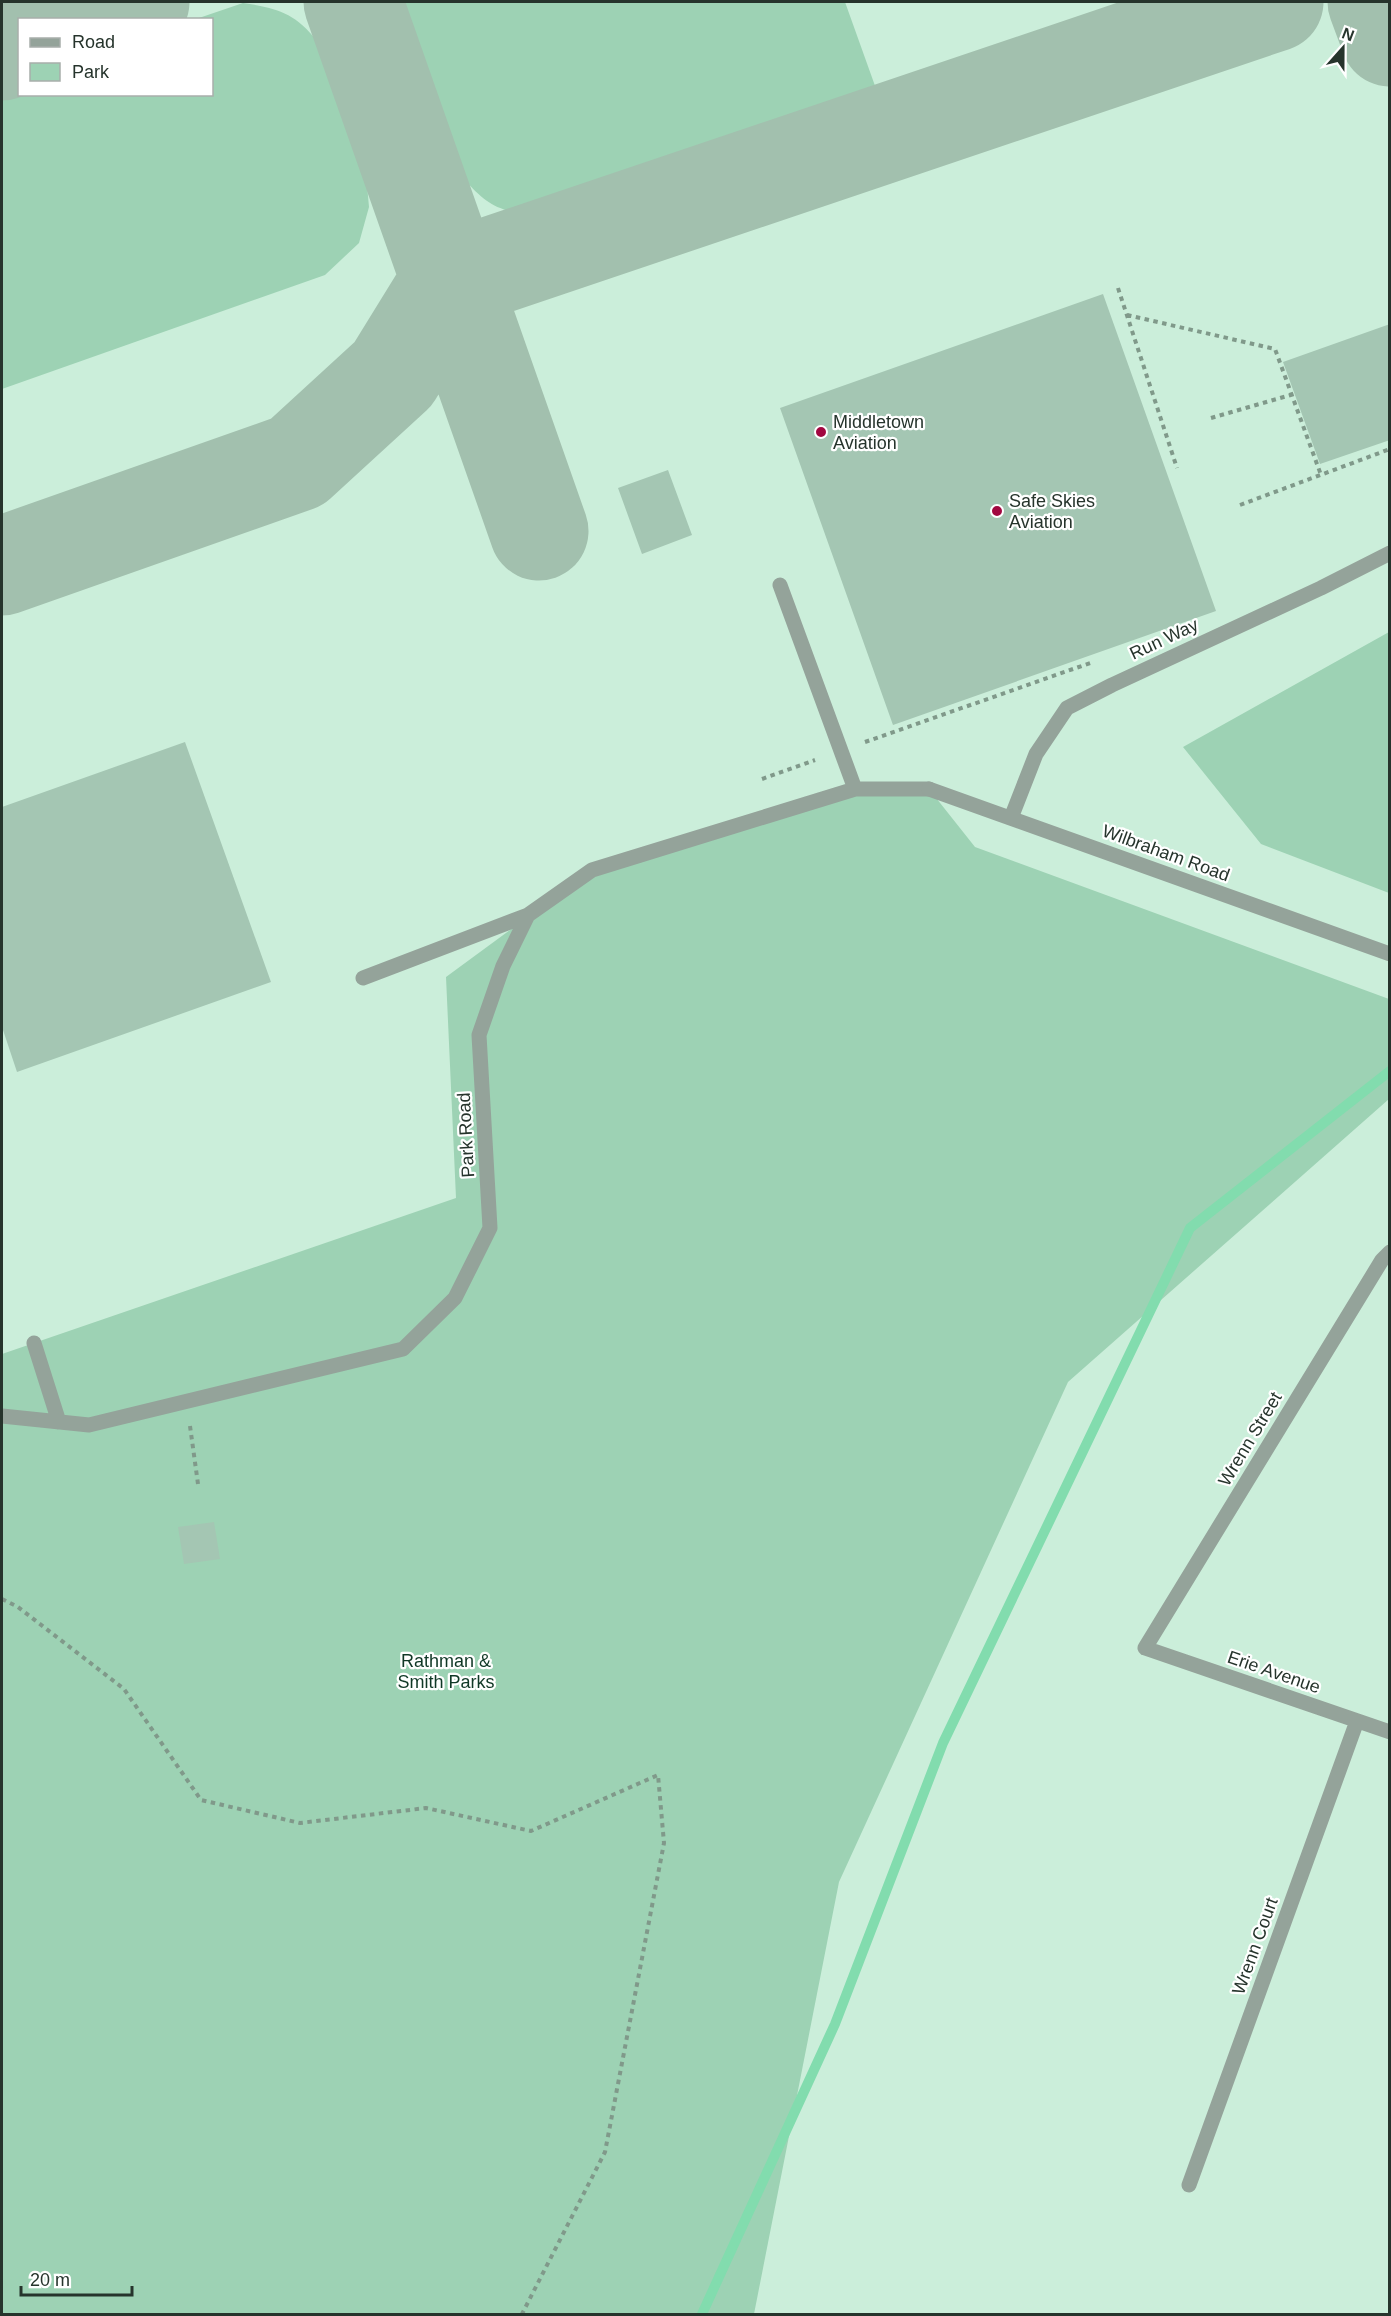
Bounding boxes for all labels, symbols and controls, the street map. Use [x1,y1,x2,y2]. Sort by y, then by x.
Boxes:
legend [18,18,213,96]
north arrow [1313,18,1373,78]
text: N [1340,24,1357,44]
text: Road [72,32,115,52]
text: Park [72,62,110,82]
place label: Middletown Aviation [833,412,924,453]
marker: Middletown Aviation [814,425,828,439]
place label: Safe Skies Aviation [1009,491,1095,532]
marker: Safe Skies Aviation [990,504,1004,518]
street label: Run Way [1127,614,1201,664]
street label: Wilbraham Road [1100,821,1232,885]
street label: Park Road [454,1092,478,1178]
street label: Wrenn Street [1214,1389,1286,1489]
street label: Erie Avenue [1225,1647,1323,1697]
park label: Rathman & Smith Parks [397,1651,495,1692]
street label: Wrenn Court [1228,1895,1282,1997]
scale bar [21,2259,132,2297]
text: 20 m [30,2270,70,2290]

